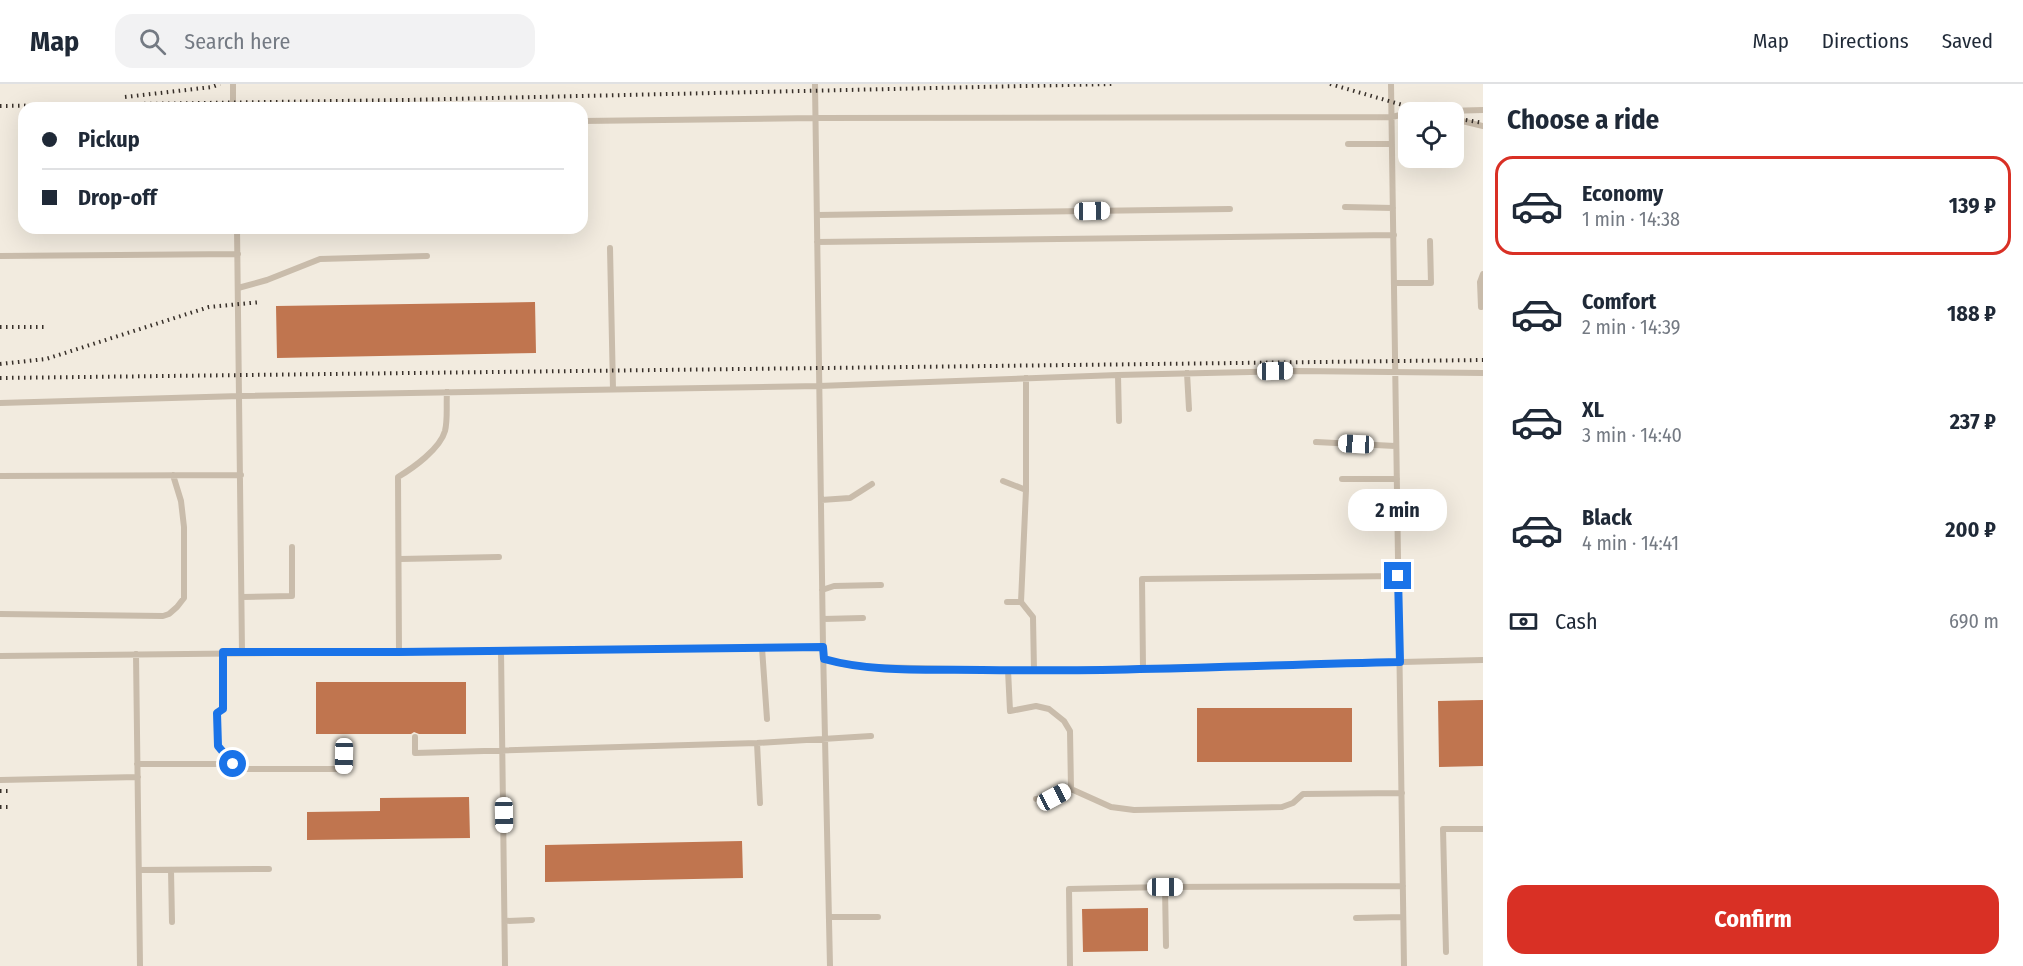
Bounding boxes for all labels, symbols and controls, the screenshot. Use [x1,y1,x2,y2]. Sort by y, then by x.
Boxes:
search box [115,14,535,68]
text: Map [30,25,79,58]
icon: search [136,25,169,58]
text: Search here [184,28,290,55]
text: Map [1752,28,1789,54]
text: Directions [1822,28,1909,54]
text: Saved [1942,28,1993,54]
map controls [1398,102,1464,168]
button: locate [1398,102,1464,168]
text: Choose a ride [1507,104,1659,136]
text: Pickup [78,126,140,153]
icon: car [1510,179,1564,233]
text: Economy [1582,180,1663,207]
text: Drop-off [78,184,157,211]
text: 139 ₽ [1949,192,1996,219]
car [1074,202,1110,220]
text: 1 min · 14:38 [1582,207,1680,231]
icon: car [1510,287,1564,341]
text: Comfort [1582,288,1656,315]
text: 188 ₽ [1947,300,1996,327]
text: 2 min · 14:39 [1582,315,1681,339]
car [1257,362,1293,380]
icon: car [1510,395,1564,449]
text: XL [1582,396,1604,423]
text: 237 ₽ [1950,408,1996,435]
text: 3 min · 14:40 [1582,423,1682,447]
car [1338,434,1374,454]
callout: 2 min [1348,489,1448,531]
text: 2 min [1375,498,1420,522]
icon: car [1510,503,1564,557]
text: Black [1582,504,1632,531]
text: 200 ₽ [1945,516,1996,543]
text: 4 min · 14:41 [1582,531,1679,555]
route end [1384,562,1411,589]
icon: cash [1507,605,1540,638]
text: Cash [1555,608,1598,635]
text: 690 m [1949,609,1999,633]
car [335,738,353,774]
route start [219,750,246,777]
car [1034,781,1074,813]
car [495,797,513,833]
car [1147,878,1183,896]
button: Confirm [1507,885,1999,954]

